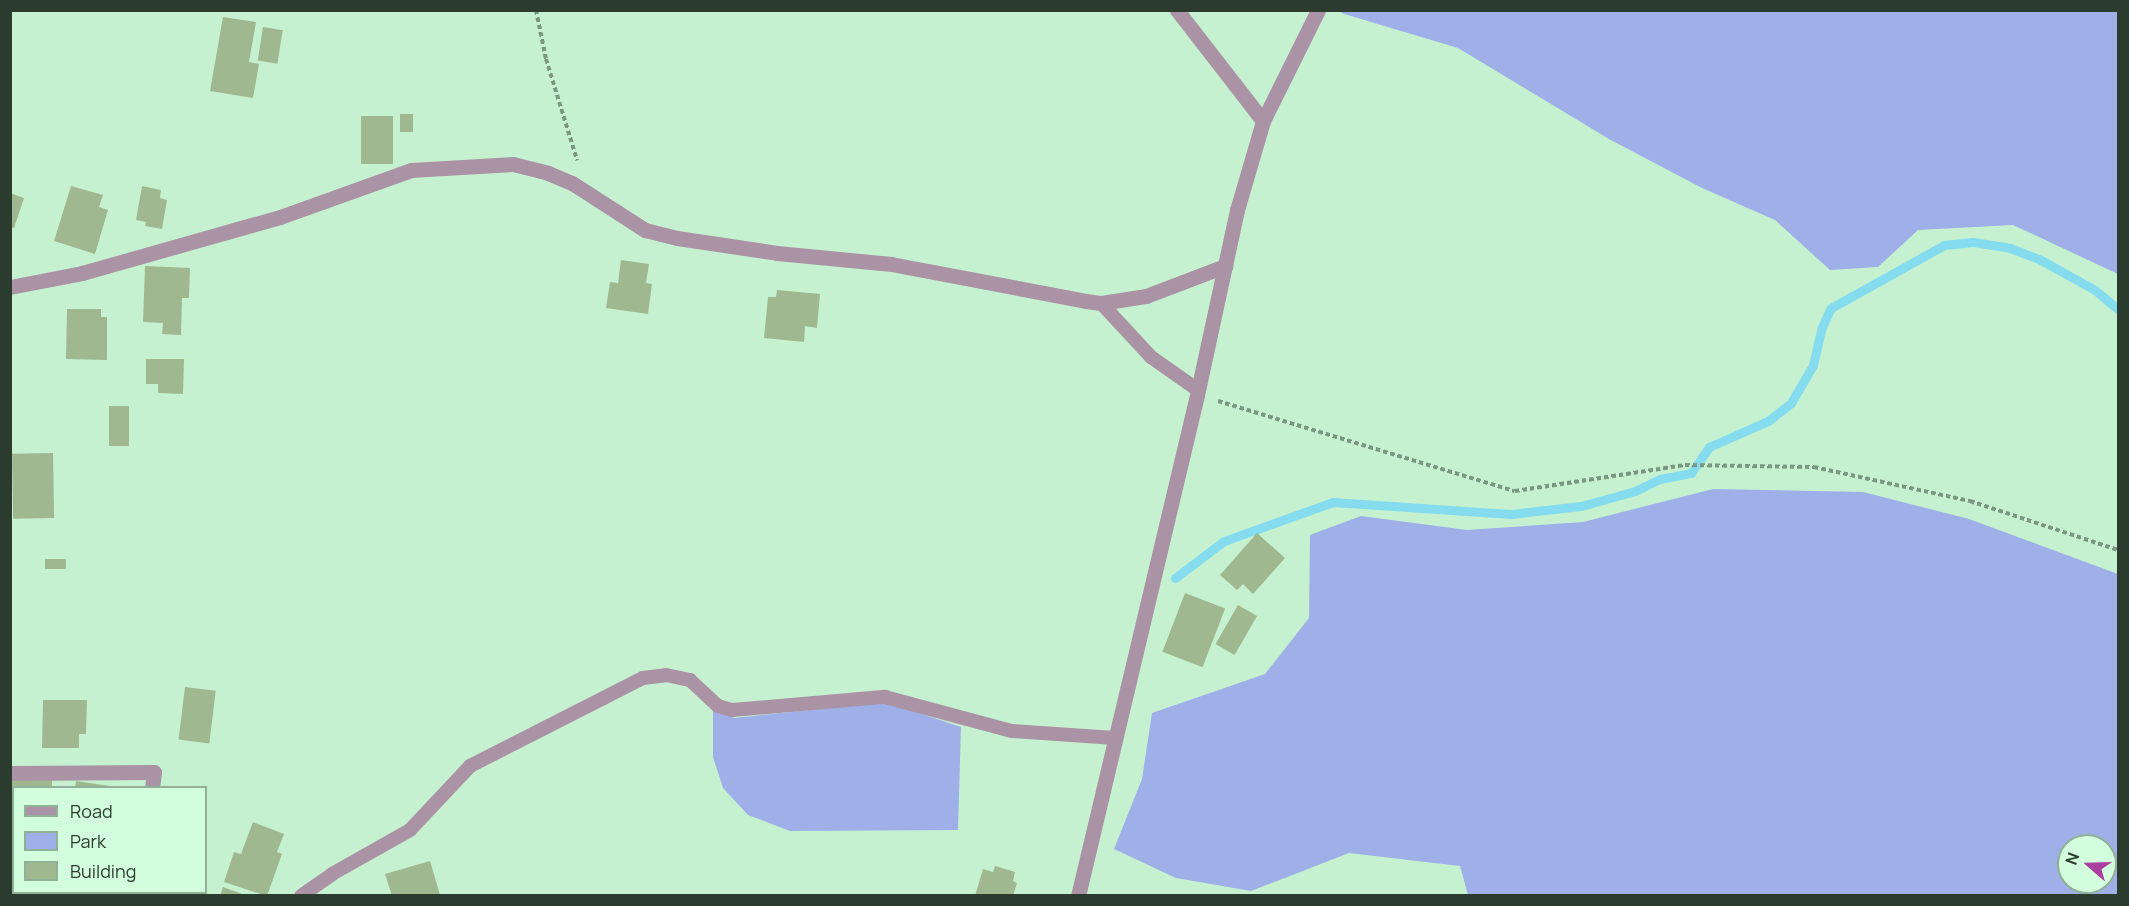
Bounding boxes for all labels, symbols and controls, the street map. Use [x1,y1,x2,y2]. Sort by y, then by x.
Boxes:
legend [12,786,207,894]
text: Road [70,799,113,823]
text: Park [70,829,106,853]
north arrow [2057,834,2117,894]
text: N [2060,849,2084,868]
text: Building [70,859,136,883]

